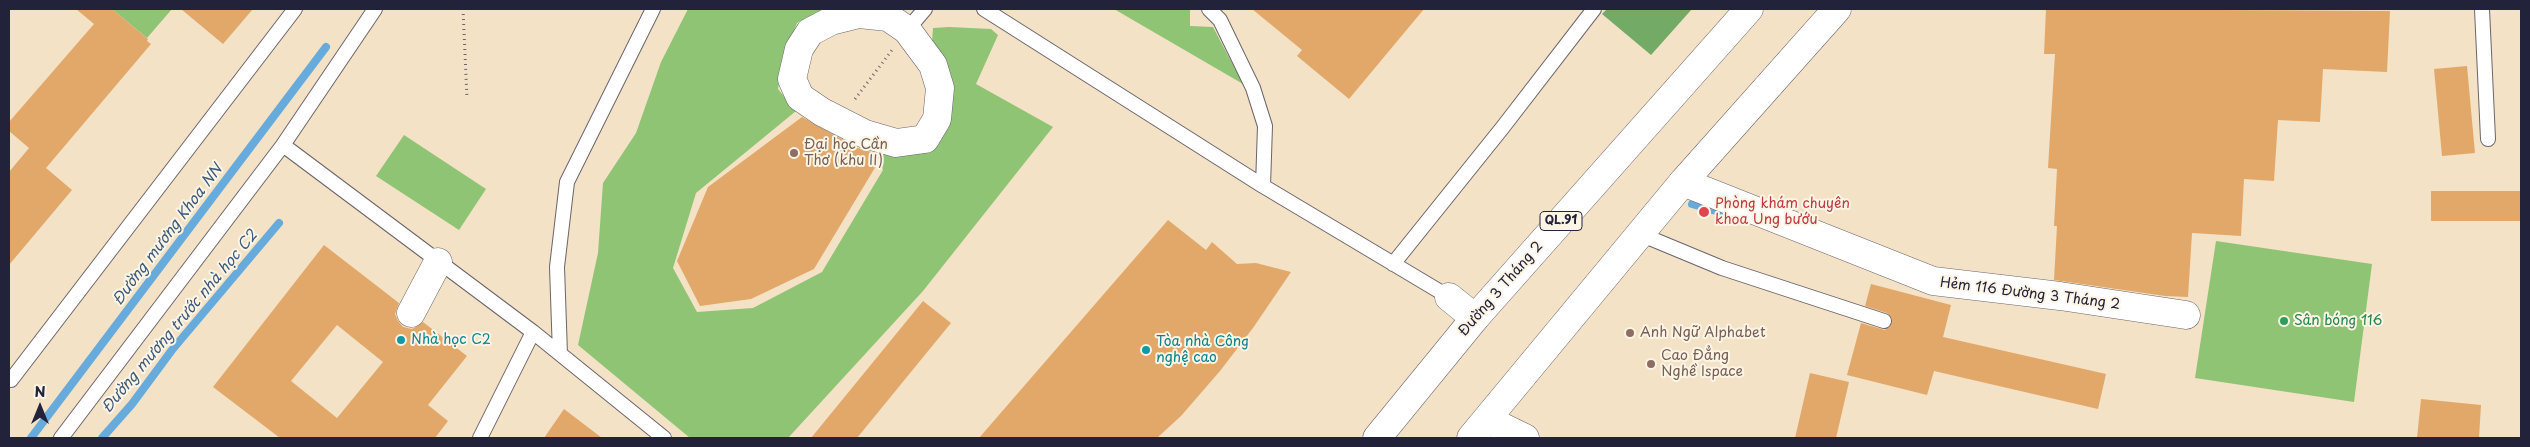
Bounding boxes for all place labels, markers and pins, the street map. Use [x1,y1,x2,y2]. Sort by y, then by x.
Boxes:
place label: Đại học Cần Thơ (khu II) [804,137,888,170]
marker: Đại học Cần Thơ (khu II) [788,147,800,159]
place label: Phòng khám chuyên khoa Ung bướu [1715,196,1850,228]
marker: Phòng khám chuyên khoa Ung bướu [1697,205,1711,219]
place label: Sân bóng 116 [2294,313,2382,329]
marker: Sân bóng 116 [2278,315,2290,327]
place label: Anh Ngữ Alphabet [1640,325,1766,341]
marker: Anh Ngữ Alphabet [1624,327,1636,339]
place label: Nhà học C2 [411,332,491,348]
marker: Nhà học C2 [395,334,407,346]
place label: Tòa nhà Công nghệ cao [1156,334,1249,367]
marker: Tòa nhà Công nghệ cao [1140,344,1152,356]
place label: Cao Đẳng Nghề Ispace [1661,348,1743,381]
marker: Cao Đẳng Nghề Ispace [1645,358,1657,370]

